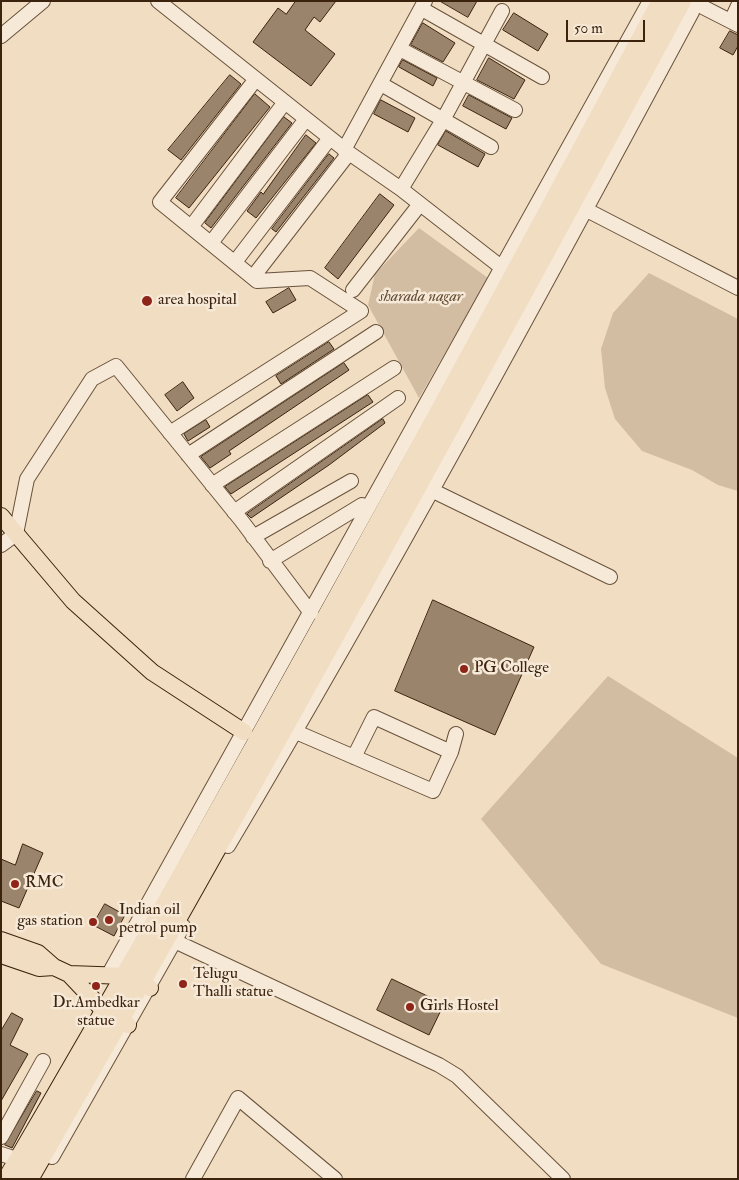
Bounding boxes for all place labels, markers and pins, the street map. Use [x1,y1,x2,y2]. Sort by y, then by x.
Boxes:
place label: area hospital [158,291,237,311]
marker: area hospital [140,294,154,308]
place label: PG College [474,659,549,679]
marker: PG College [458,663,470,675]
place label: RMC [25,874,63,894]
marker: RMC [9,878,21,890]
place label: Indian oil petrol pump [119,901,197,939]
place label: gas station [17,912,83,932]
marker: Indian oil petrol pump [103,914,115,926]
marker: gas station [87,916,99,928]
place label: Telugu Thalli statue [193,965,273,1003]
marker: Telugu Thalli statue [177,978,189,990]
marker: Dr.Ambedkar statue [90,980,102,992]
place label: Dr.Ambedkar statue [52,994,140,1032]
place label: Girls Hostel [420,997,499,1017]
marker: Girls Hostel [404,1001,416,1013]

